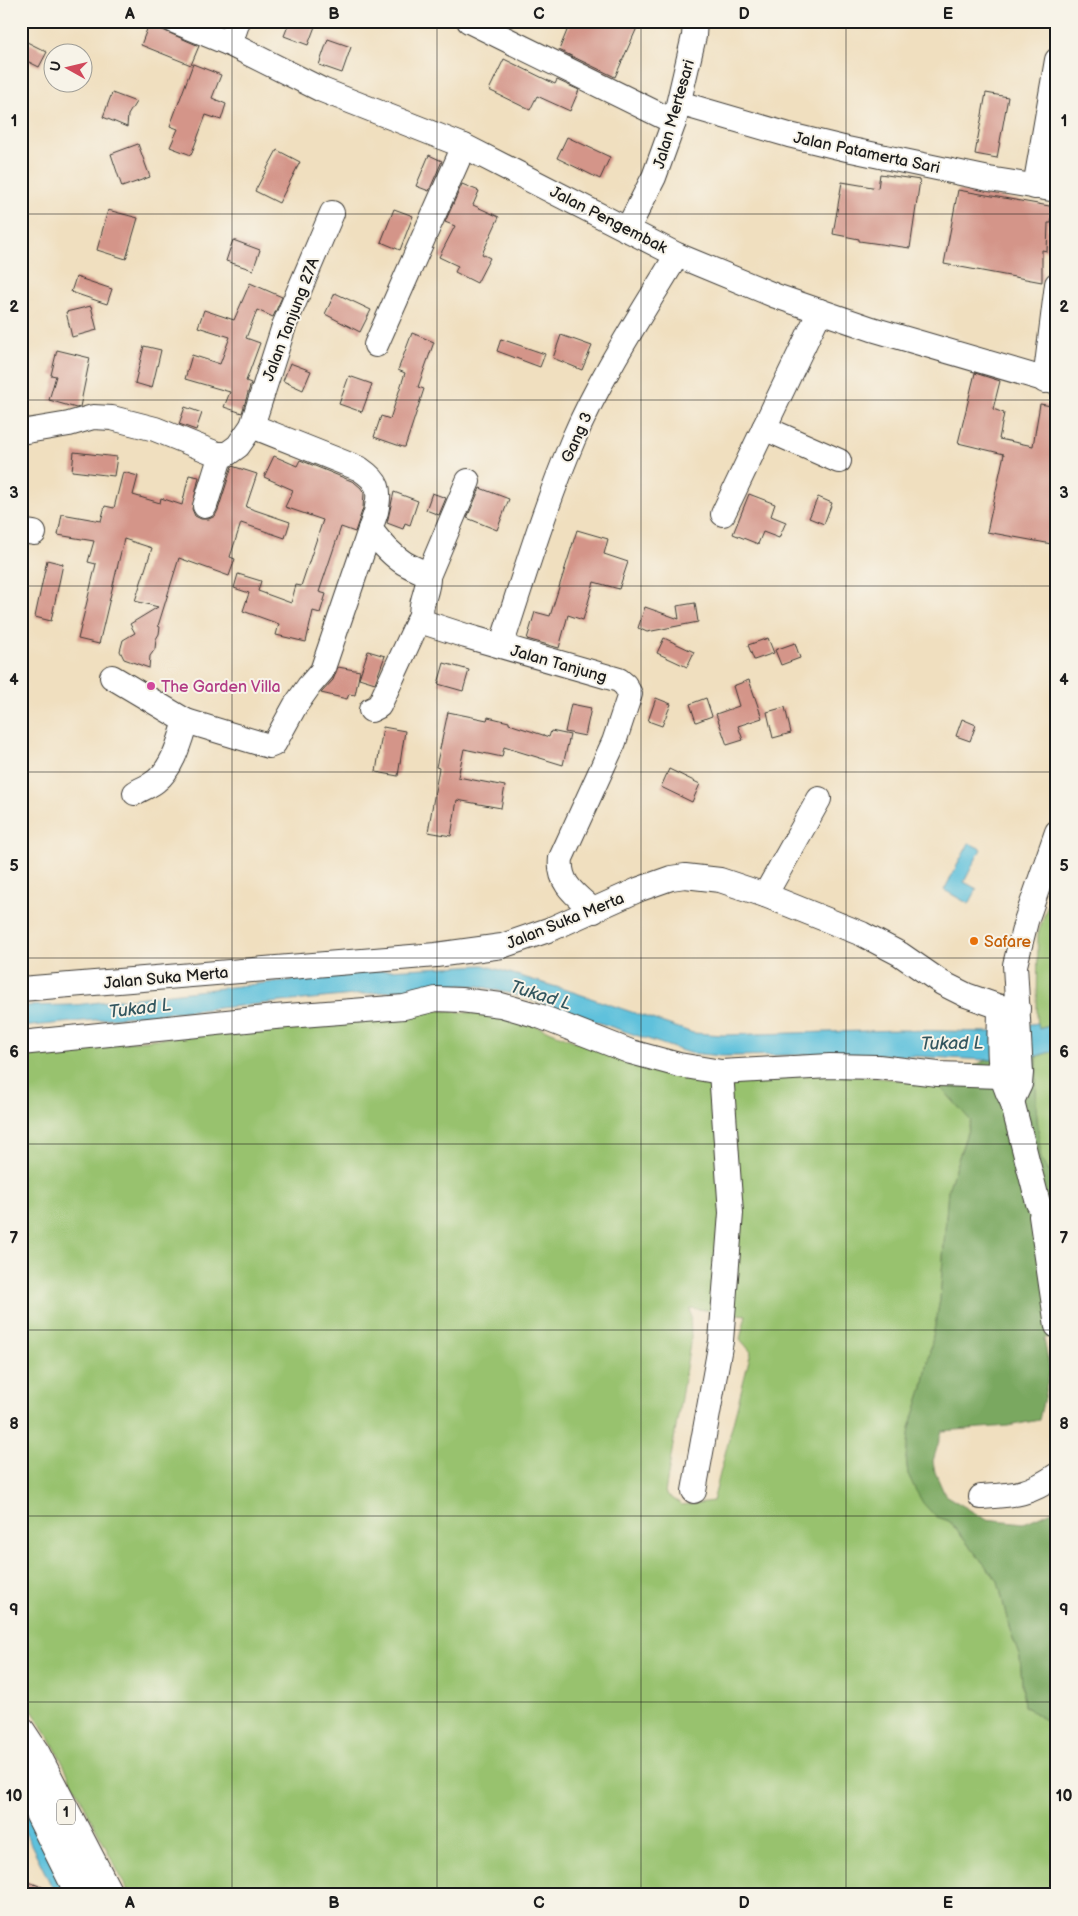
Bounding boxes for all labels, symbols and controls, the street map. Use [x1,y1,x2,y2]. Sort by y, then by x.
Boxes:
text: A [124,5,135,24]
text: B [328,5,340,24]
text: C [533,5,545,24]
text: D [738,5,750,24]
text: E [943,5,953,24]
north arrow [42,42,92,92]
street label: Jalan Mertesari [650,58,699,171]
text: U [47,60,65,72]
text: 1 [11,112,17,131]
text: 1 [1061,112,1067,131]
street label: Jalan Patamerta Sari [792,129,942,178]
street label: Jalan Pengembak [547,183,670,258]
street label: Jalan Tanjung 27A [259,255,324,384]
text: 2 [9,298,19,317]
text: 2 [1059,298,1069,317]
street label: Gang 3 [558,409,597,466]
text: 3 [9,484,19,503]
text: 3 [1059,484,1069,503]
street label: Jalan Tanjung [508,642,609,687]
text: 4 [9,671,19,690]
text: 4 [1059,671,1069,690]
place label: The Garden Villa [161,678,281,697]
marker: The Garden Villa [145,680,157,692]
text: 5 [9,857,19,876]
text: 5 [1059,857,1069,876]
street label: Jalan Suka Merta [504,889,627,954]
place label: Safare [984,933,1032,952]
marker: Safare [968,935,980,947]
street label: Jalan Suka Merta [103,964,229,993]
water label: Tukad L [508,976,574,1015]
water label: Tukad L [108,994,173,1023]
water label: Tukad L [920,1032,984,1055]
text: 6 [9,1043,19,1062]
text: 6 [1059,1043,1069,1062]
text: 7 [10,1229,19,1248]
text: 7 [1060,1229,1069,1248]
text: 8 [9,1415,19,1434]
text: 8 [1059,1415,1069,1434]
text: 9 [9,1601,19,1620]
text: 9 [1059,1601,1069,1620]
text: 10 [6,1787,22,1806]
text: 10 [1056,1787,1072,1806]
road number: 1 [57,1800,75,1824]
text: A [124,1894,135,1913]
text: B [328,1894,340,1913]
text: C [533,1894,545,1913]
text: D [738,1894,750,1913]
text: E [943,1894,953,1913]

